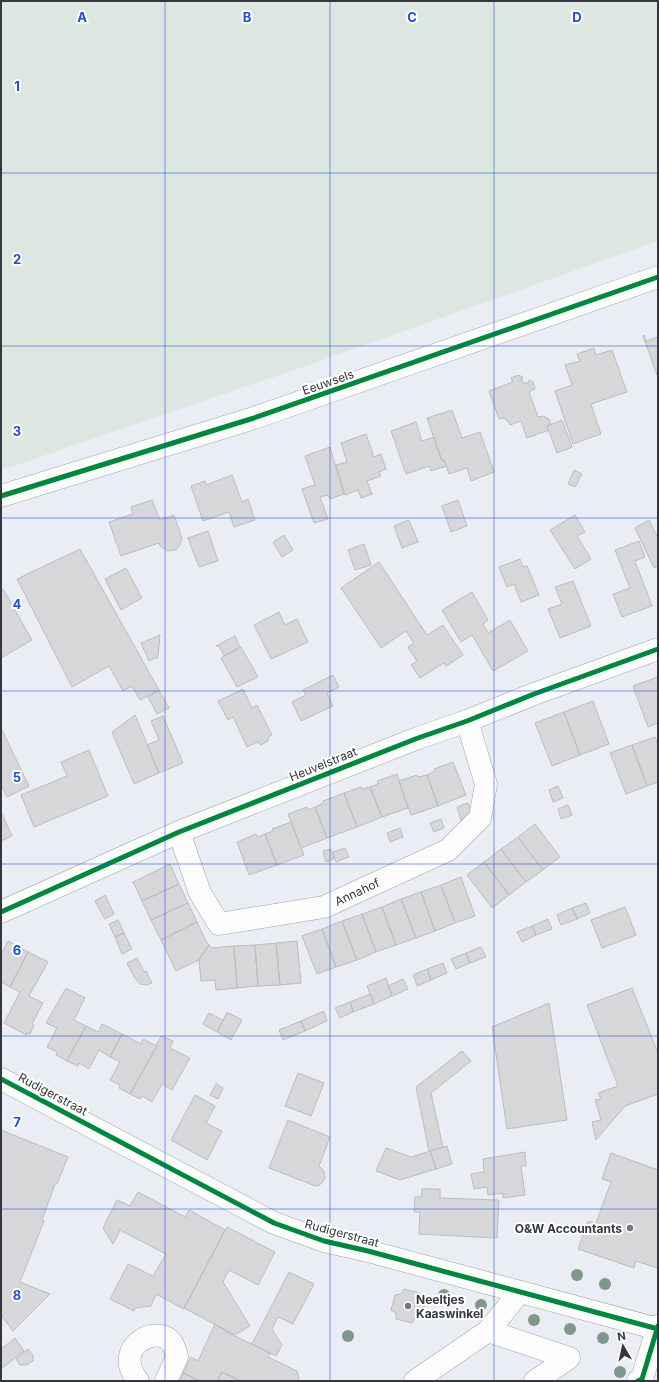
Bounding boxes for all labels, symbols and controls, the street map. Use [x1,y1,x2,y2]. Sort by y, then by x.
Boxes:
text: A [77,9,87,25]
text: B [243,9,252,25]
text: C [407,9,417,25]
text: D [572,9,582,25]
text: 1 [14,78,20,94]
text: 2 [13,251,21,267]
street label: Eeuwsels [300,366,356,398]
text: 3 [13,423,21,439]
text: 4 [13,596,22,612]
street label: Heuvelstraat [287,744,359,784]
text: 5 [13,769,21,785]
street label: Annahof [332,875,382,909]
text: 6 [13,942,21,958]
street label: Rudigerstraat [16,1070,90,1119]
text: 7 [13,1114,21,1130]
street label: Rudigerstraat [303,1216,381,1250]
place label: O&W Accountants [515,1221,622,1236]
marker: O&W Accountants [625,1223,635,1233]
text: 8 [13,1287,21,1303]
place label: Neeltjes Kaaswinkel [416,1292,483,1321]
marker: Neeltjes Kaaswinkel [403,1301,413,1311]
north arrow [603,1326,643,1366]
text: N [616,1329,627,1344]

